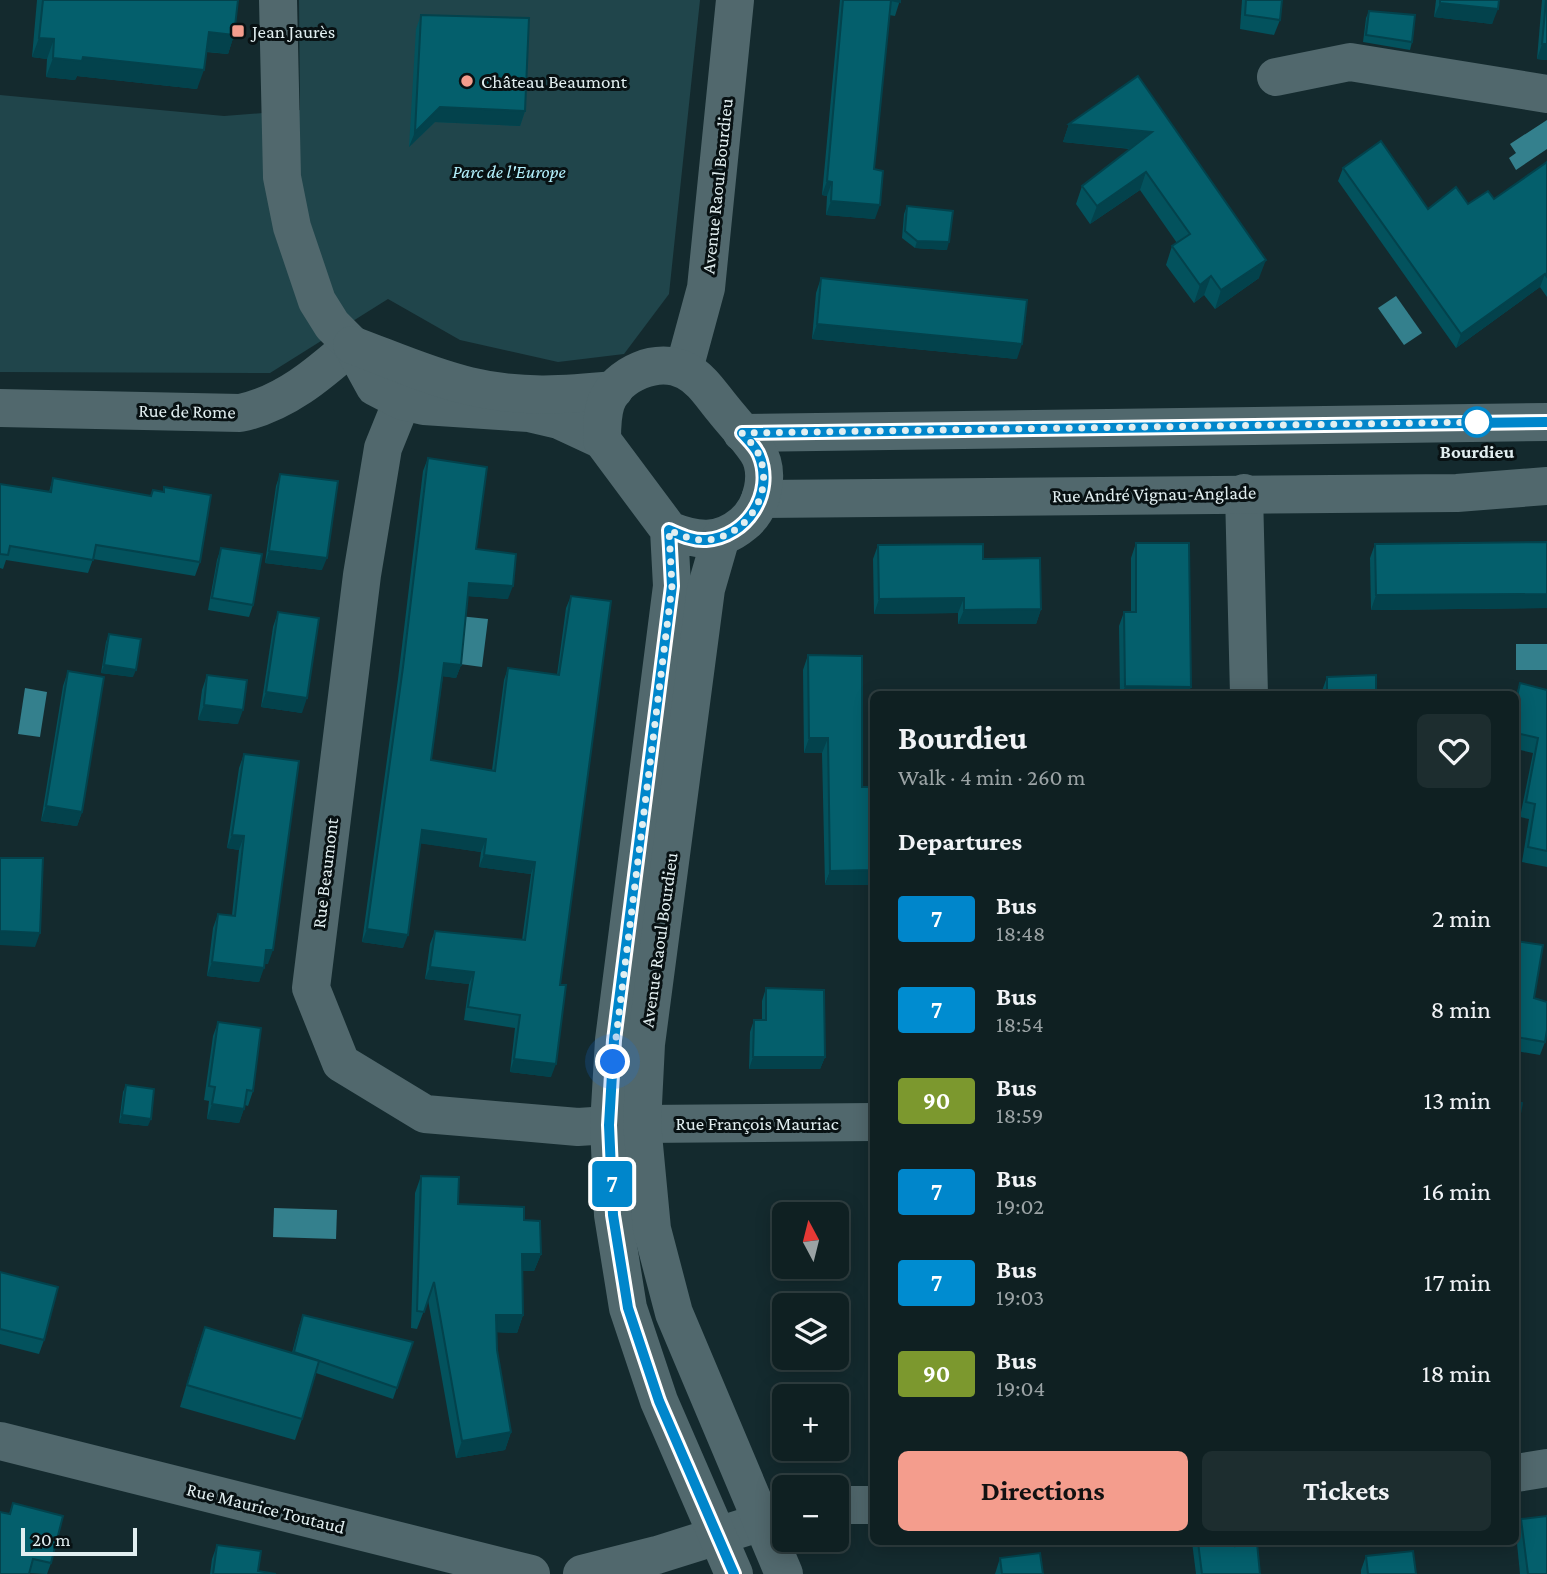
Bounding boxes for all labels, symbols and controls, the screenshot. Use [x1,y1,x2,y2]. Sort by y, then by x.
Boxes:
place label: Jean Jaurès [250,21,335,42]
marker: Jean Jaurès [230,23,246,39]
place label: Château Beaumont [481,71,628,92]
marker: Château Beaumont [459,73,475,89]
street label: Avenue Raoul Bourdieu [697,97,737,275]
park label: Parc de l'Europe [452,161,566,182]
street label: Rue de Rome [138,400,236,422]
marker: Bourdieu [1462,407,1492,437]
place label: Bourdieu [1440,441,1514,462]
street label: Rue André Vignau-Anglade [1052,482,1256,506]
button: heart [1417,714,1491,788]
text: Bourdieu [898,719,1027,756]
text: Walk · 4 min · 260 m [898,764,1085,790]
street label: Rue Beaumont [308,816,342,929]
text: Departures [898,827,1022,856]
street label: Avenue Raoul Bourdieu [636,851,682,1029]
text: Bus [996,891,1037,920]
text: 2 min [1432,904,1491,933]
text: 7 [931,905,942,932]
text: 18:48 [996,920,1045,946]
text: Bus [996,982,1037,1011]
text: 8 min [1430,995,1491,1024]
text: 7 [931,996,942,1023]
text: 18:54 [996,1011,1044,1037]
your location [595,1044,630,1079]
text: Bus [996,1073,1037,1102]
text: 13 min [1423,1086,1491,1115]
text: 90 [923,1087,950,1114]
text: 18:59 [996,1102,1043,1128]
street label: Rue François Mauriac [675,1113,839,1134]
line badge: 7 [589,1161,635,1207]
text: Bus [996,1164,1037,1193]
text: 7 [606,1170,618,1197]
text: 16 min [1423,1177,1491,1206]
text: 7 [931,1178,942,1205]
text: 19:02 [996,1193,1044,1219]
north arrow [772,1202,849,1279]
map controls [772,1202,849,1552]
text: Bus [996,1255,1037,1284]
text: 17 min [1424,1268,1491,1297]
text: 7 [931,1269,942,1296]
text: 19:03 [996,1284,1044,1310]
button: layers [772,1293,849,1370]
text: Bus [996,1346,1037,1375]
text: 18 min [1422,1359,1491,1388]
text: 90 [923,1360,950,1387]
text: 19:04 [996,1375,1045,1401]
button: + [772,1384,849,1461]
button: Directions [898,1451,1188,1531]
button: Tickets [1202,1451,1491,1531]
button: − [772,1475,849,1552]
street label: Rue Maurice Toutaud [185,1478,347,1538]
scale bar [21,1525,136,1557]
text: 20 m [32,1529,71,1550]

